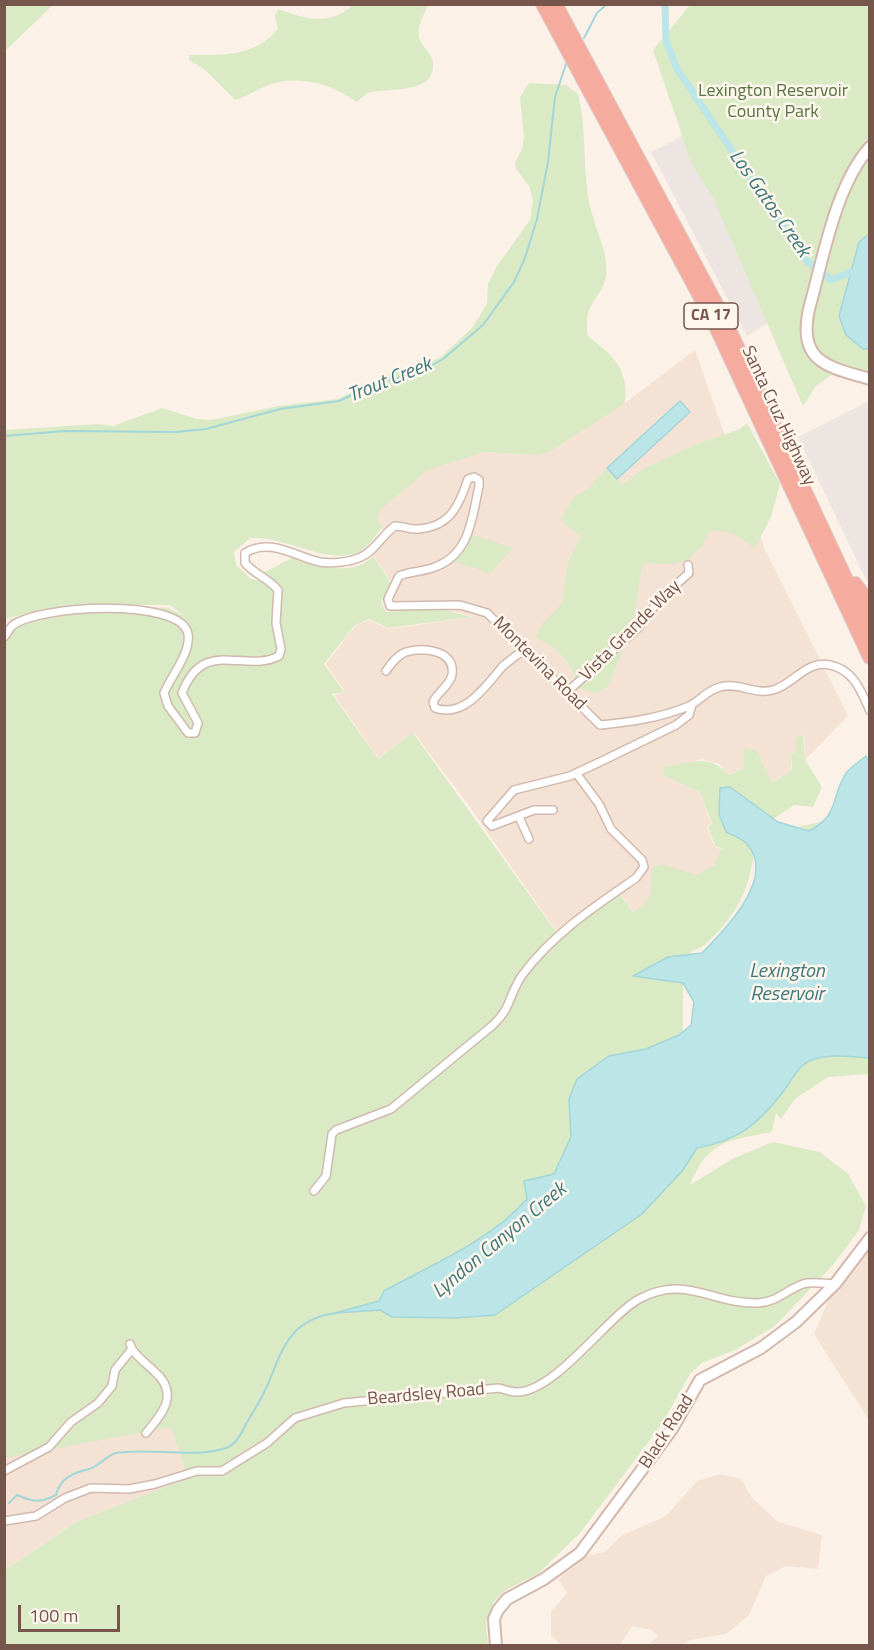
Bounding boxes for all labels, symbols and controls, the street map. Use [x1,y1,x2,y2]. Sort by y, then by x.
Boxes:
park label: Lexington Reservoir County Park [698,81,848,124]
water label: Los Gatos Creek [723,146,815,262]
road number: CA 17 [684,303,738,329]
street label: Santa Cruz Highway [736,343,820,489]
water label: Trout Creek [345,353,435,409]
street label: Vista Grande Way [576,576,686,686]
street label: Montevina Road [488,613,590,715]
water label: Lexington Reservoir [749,960,825,1007]
water label: Lyndon Canyon Creek [428,1178,572,1304]
street label: Beardsley Road [366,1379,486,1411]
street label: Black Road [635,1391,699,1473]
scale bar [21,1593,123,1631]
text: 100 m [29,1602,78,1629]

